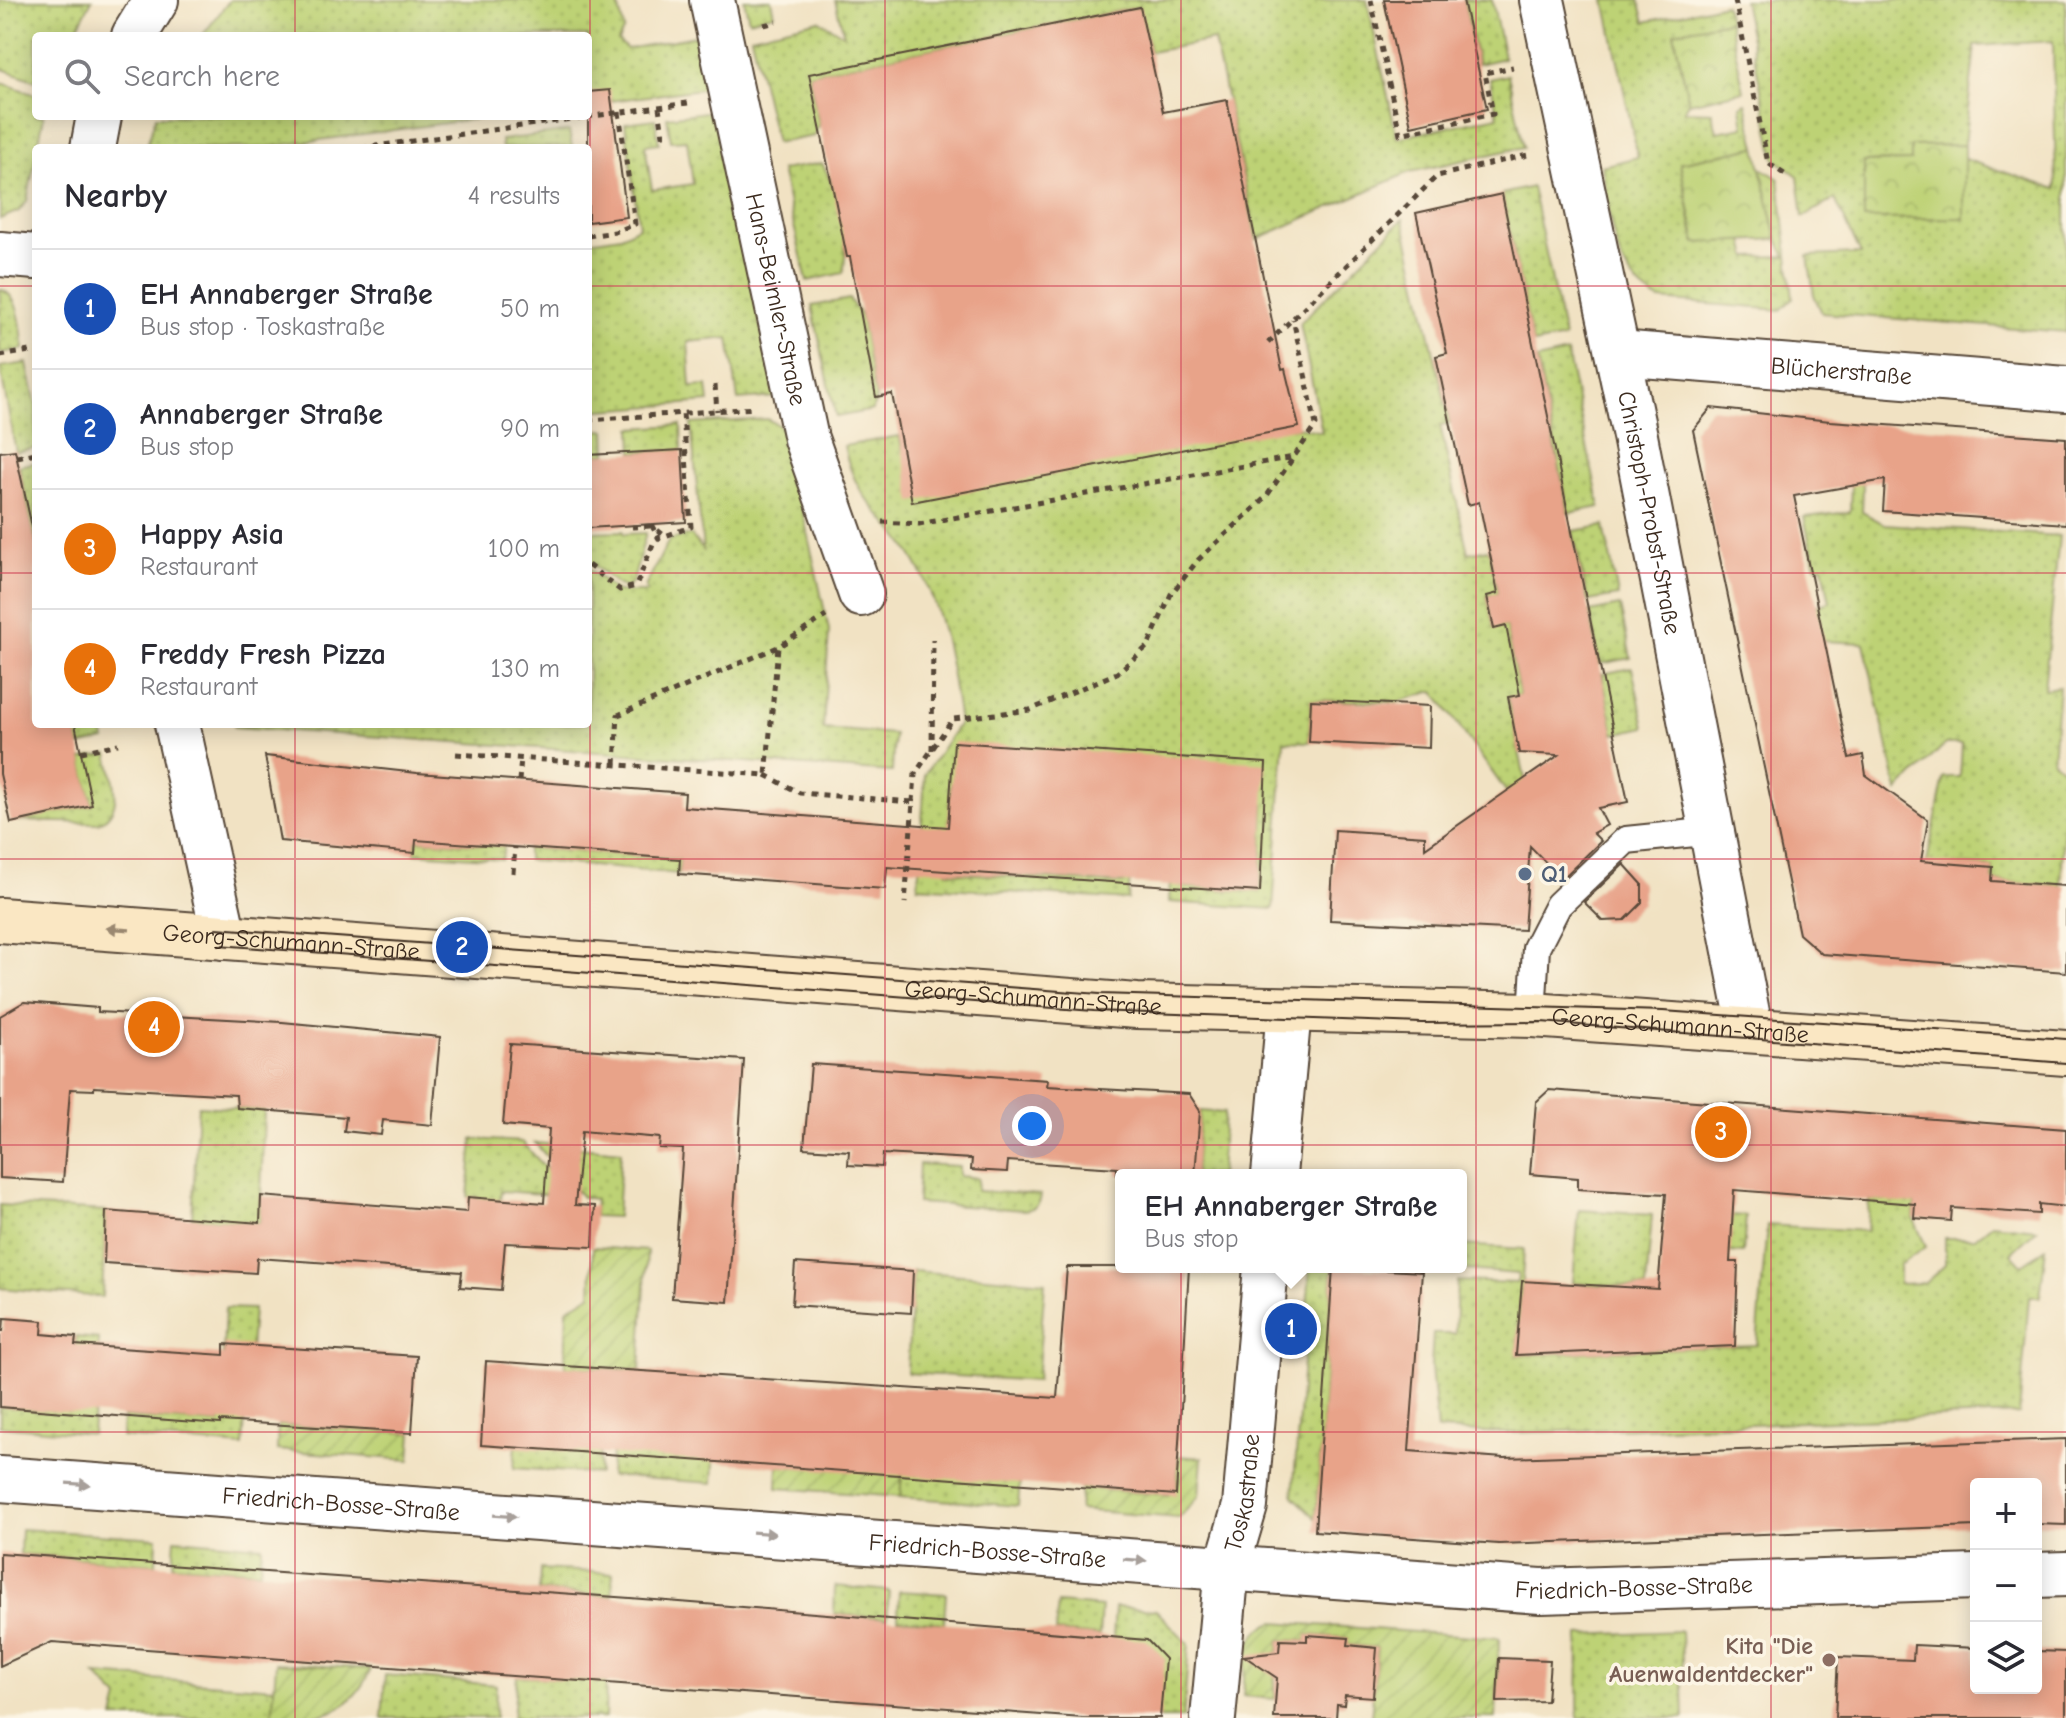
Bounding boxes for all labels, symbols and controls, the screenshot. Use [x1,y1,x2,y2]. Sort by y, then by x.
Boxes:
search box [32,32,592,120]
icon: search [60,54,104,98]
text: Search here [124,59,280,94]
text: Nearby [64,176,167,216]
text: 4 results [468,181,560,211]
street label: Hans-Beimler-Straße [740,190,812,408]
text: EH Annaberger Straße [140,277,433,312]
text: 1 [85,294,95,324]
text: 50 m [500,294,560,324]
text: Bus stop · Toskastraße [140,312,385,342]
street label: Blücherstraße [1770,351,1913,391]
street label: Christoph-Probst-Straße [1612,389,1687,637]
text: Annaberger Straße [140,397,383,432]
text: 2 [84,414,96,444]
text: 90 m [500,414,560,444]
text: Bus stop [140,432,234,462]
text: Happy Asia [140,517,284,552]
text: 3 [84,534,96,564]
text: 100 m [488,534,560,564]
text: Restaurant [140,552,257,582]
text: Freddy Fresh Pizza [140,637,386,672]
text: 4 [84,654,96,684]
text: 130 m [491,654,560,684]
text: Restaurant [140,672,257,702]
place label: Q1 [1541,860,1567,888]
marker: Q1 [1516,865,1534,883]
pin: 2 [436,917,488,977]
street label: Georg-Schumann-Straße [162,918,421,966]
one-way arrow [105,922,130,935]
street label: Georg-Schumann-Straße [903,974,1162,1021]
pin: 4 [128,997,180,1057]
street label: Georg-Schumann-Straße [1551,1002,1810,1049]
pin: 3 [1695,1102,1747,1162]
your location [1012,1106,1052,1146]
popup [1115,1169,1467,1273]
text: EH Annaberger Straße [1145,1189,1437,1224]
text: Bus stop [1145,1224,1239,1254]
pin: 1 [1265,1299,1317,1359]
street label: Toskastraße [1218,1433,1265,1555]
one-way arrow [66,1478,91,1491]
map controls [1970,1478,2042,1694]
button: + [1970,1478,2042,1550]
street label: Friedrich-Bosse-Straße [221,1481,461,1526]
one-way arrow [493,1509,518,1522]
one-way arrow [752,1527,777,1540]
street label: Friedrich-Bosse-Straße [868,1528,1107,1573]
button: − [1970,1550,2042,1622]
one-way arrow [1123,1554,1148,1567]
street label: Friedrich-Bosse-Straße [1514,1570,1753,1605]
button: layers [1970,1622,2042,1694]
place label: Kita "Die Auenwaldentdecker" [1609,1632,1813,1688]
marker: Kita "Die Auenwaldentdecker" [1820,1651,1838,1669]

